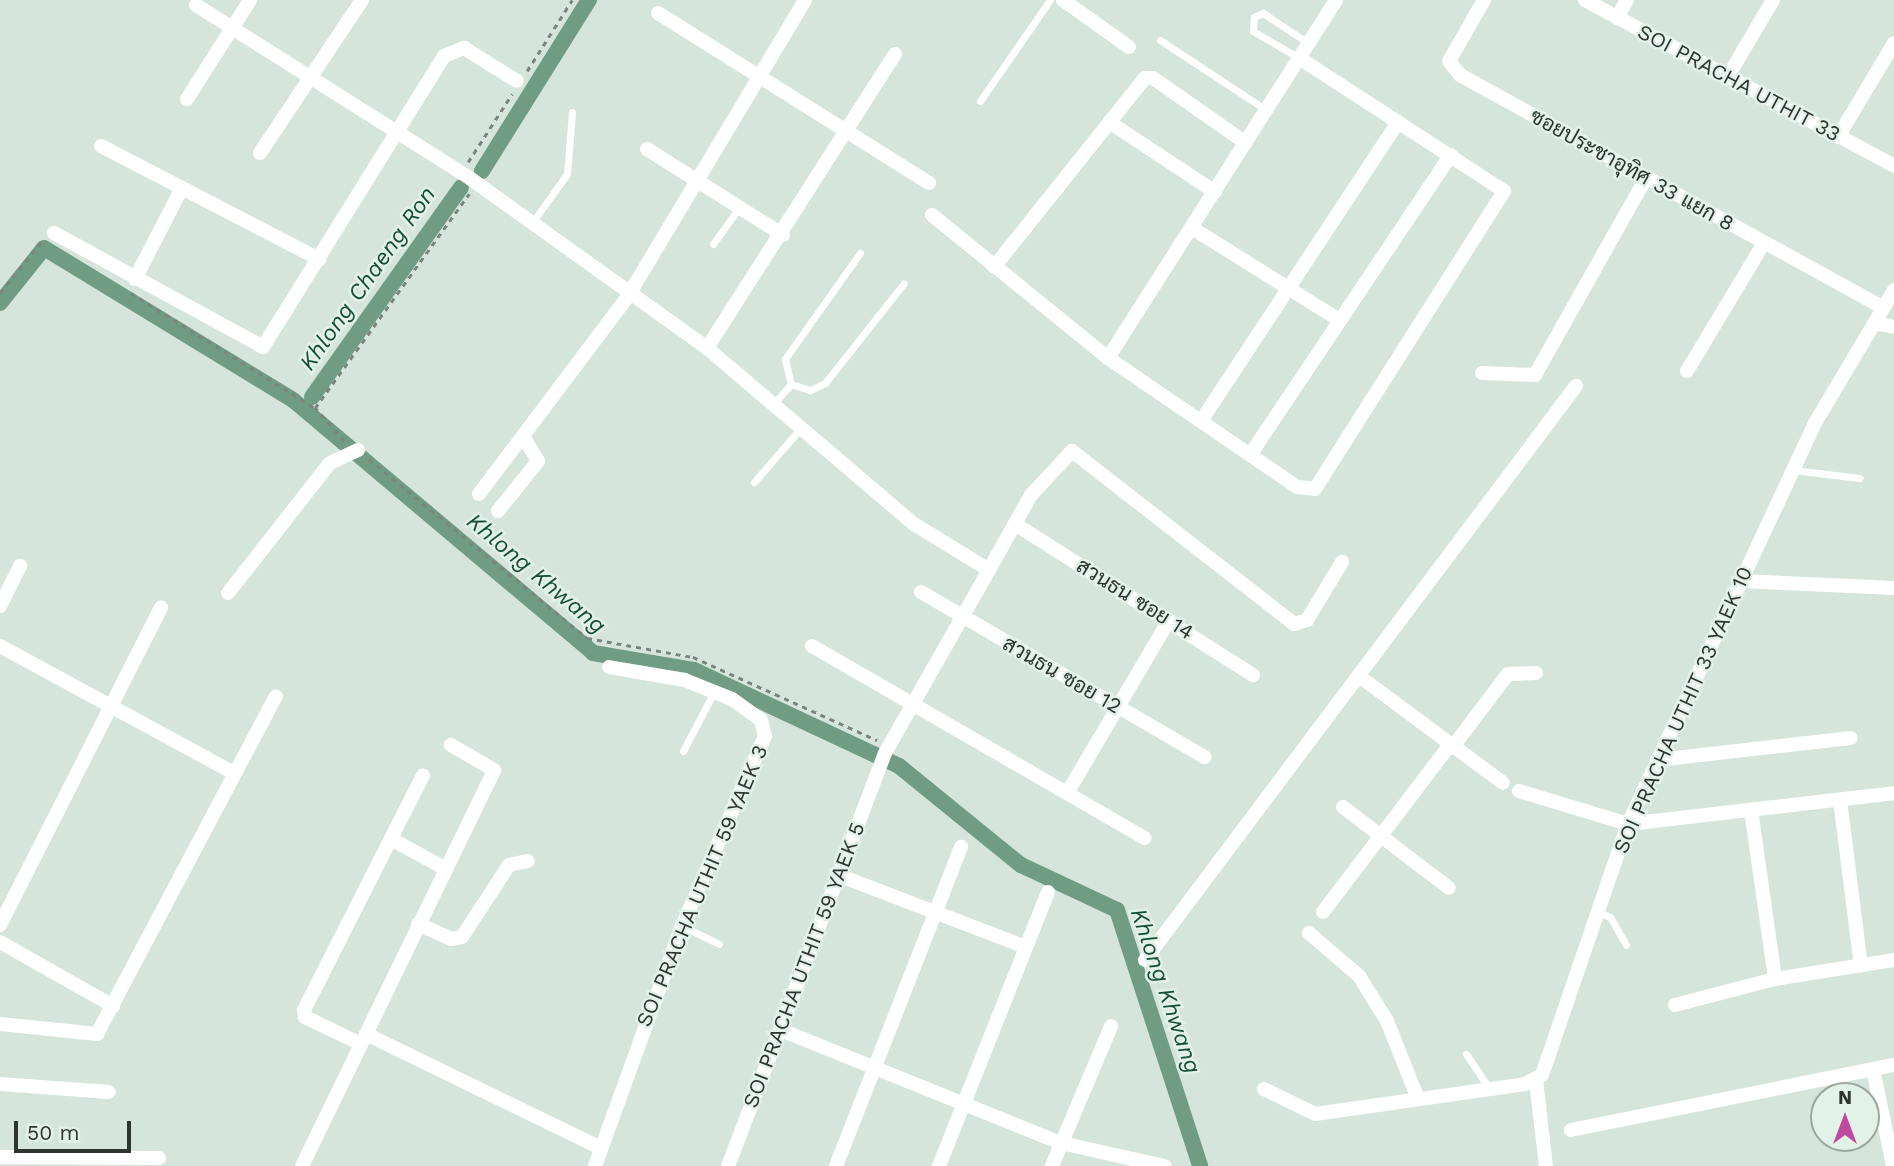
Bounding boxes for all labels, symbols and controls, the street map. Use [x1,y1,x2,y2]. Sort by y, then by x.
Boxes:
street label: SOI PRACHA UTHIT 33 [1633,19,1845,147]
street label: ซอยประชาอุทิศ 33 แยก 8 [1526,103,1738,237]
water label: Khlong Chaeng Ron [294,182,442,376]
water label: Khlong Khwang [461,508,611,640]
street label: สวนธน ซอย 14 [1072,553,1198,645]
street label: SOI PRACHA UTHIT 33 YAEK 10 [1608,561,1758,859]
street label: สวนธน ซอย 12 [998,631,1126,719]
street label: SOI PRACHA UTHIT 59 YAEK 3 [631,740,773,1032]
street label: SOI PRACHA UTHIT 59 YAEK 5 [737,818,871,1112]
water label: Khlong Khwang [1124,905,1206,1077]
north arrow [1810,1082,1880,1152]
text: N [1838,1086,1852,1109]
scale bar [18,1106,135,1150]
text: 50 m [27,1120,79,1145]

